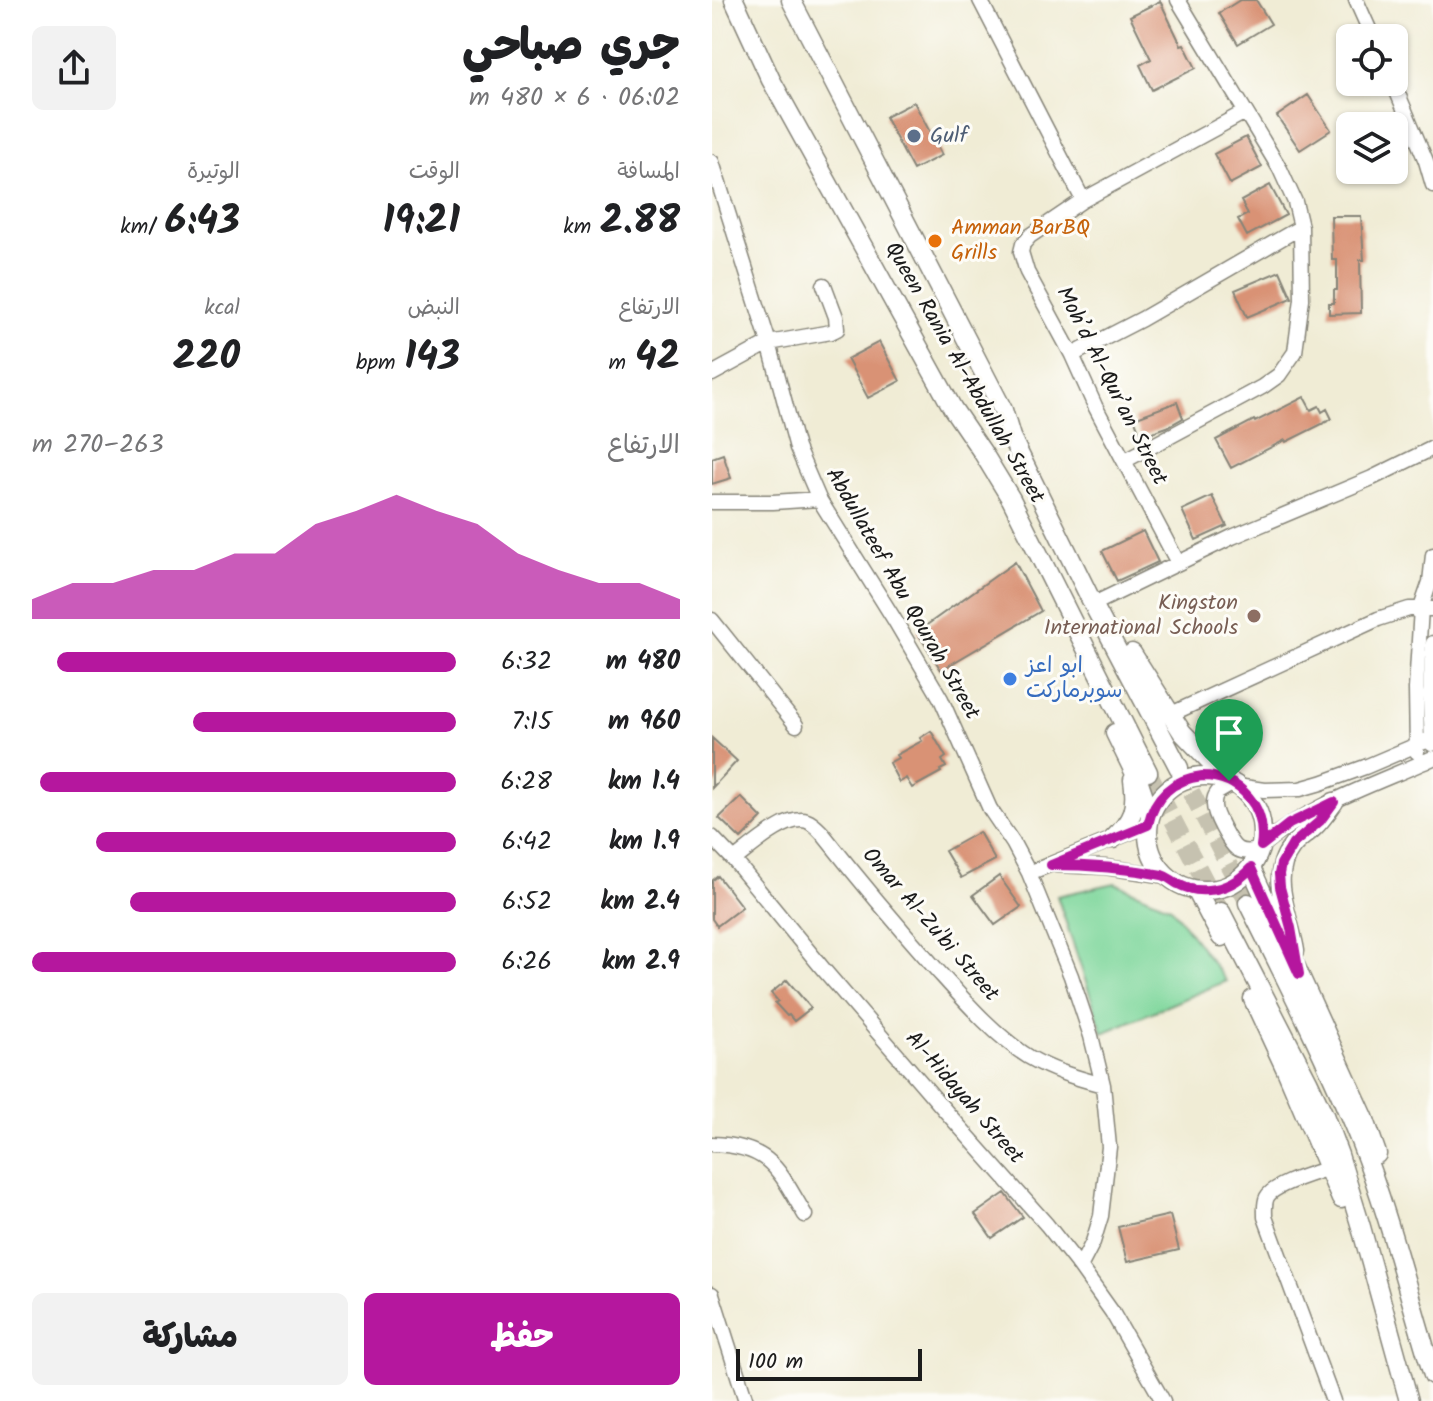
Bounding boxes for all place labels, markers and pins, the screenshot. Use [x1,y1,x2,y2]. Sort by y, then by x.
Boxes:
place label: Gulf [930,119,970,154]
marker: Gulf [905,127,923,145]
place label: Amman BarBQ Grills [951,211,1090,271]
marker: Amman BarBQ Grills [926,232,944,250]
place label: Kingston International Schools [1044,586,1239,646]
marker: Kingston International Schools [1245,607,1263,625]
place label: ابو اعز سوبرماركت [1024,649,1123,709]
marker: ابو اعز سوبرماركت [1001,670,1019,688]
pin [1195,699,1263,781]

